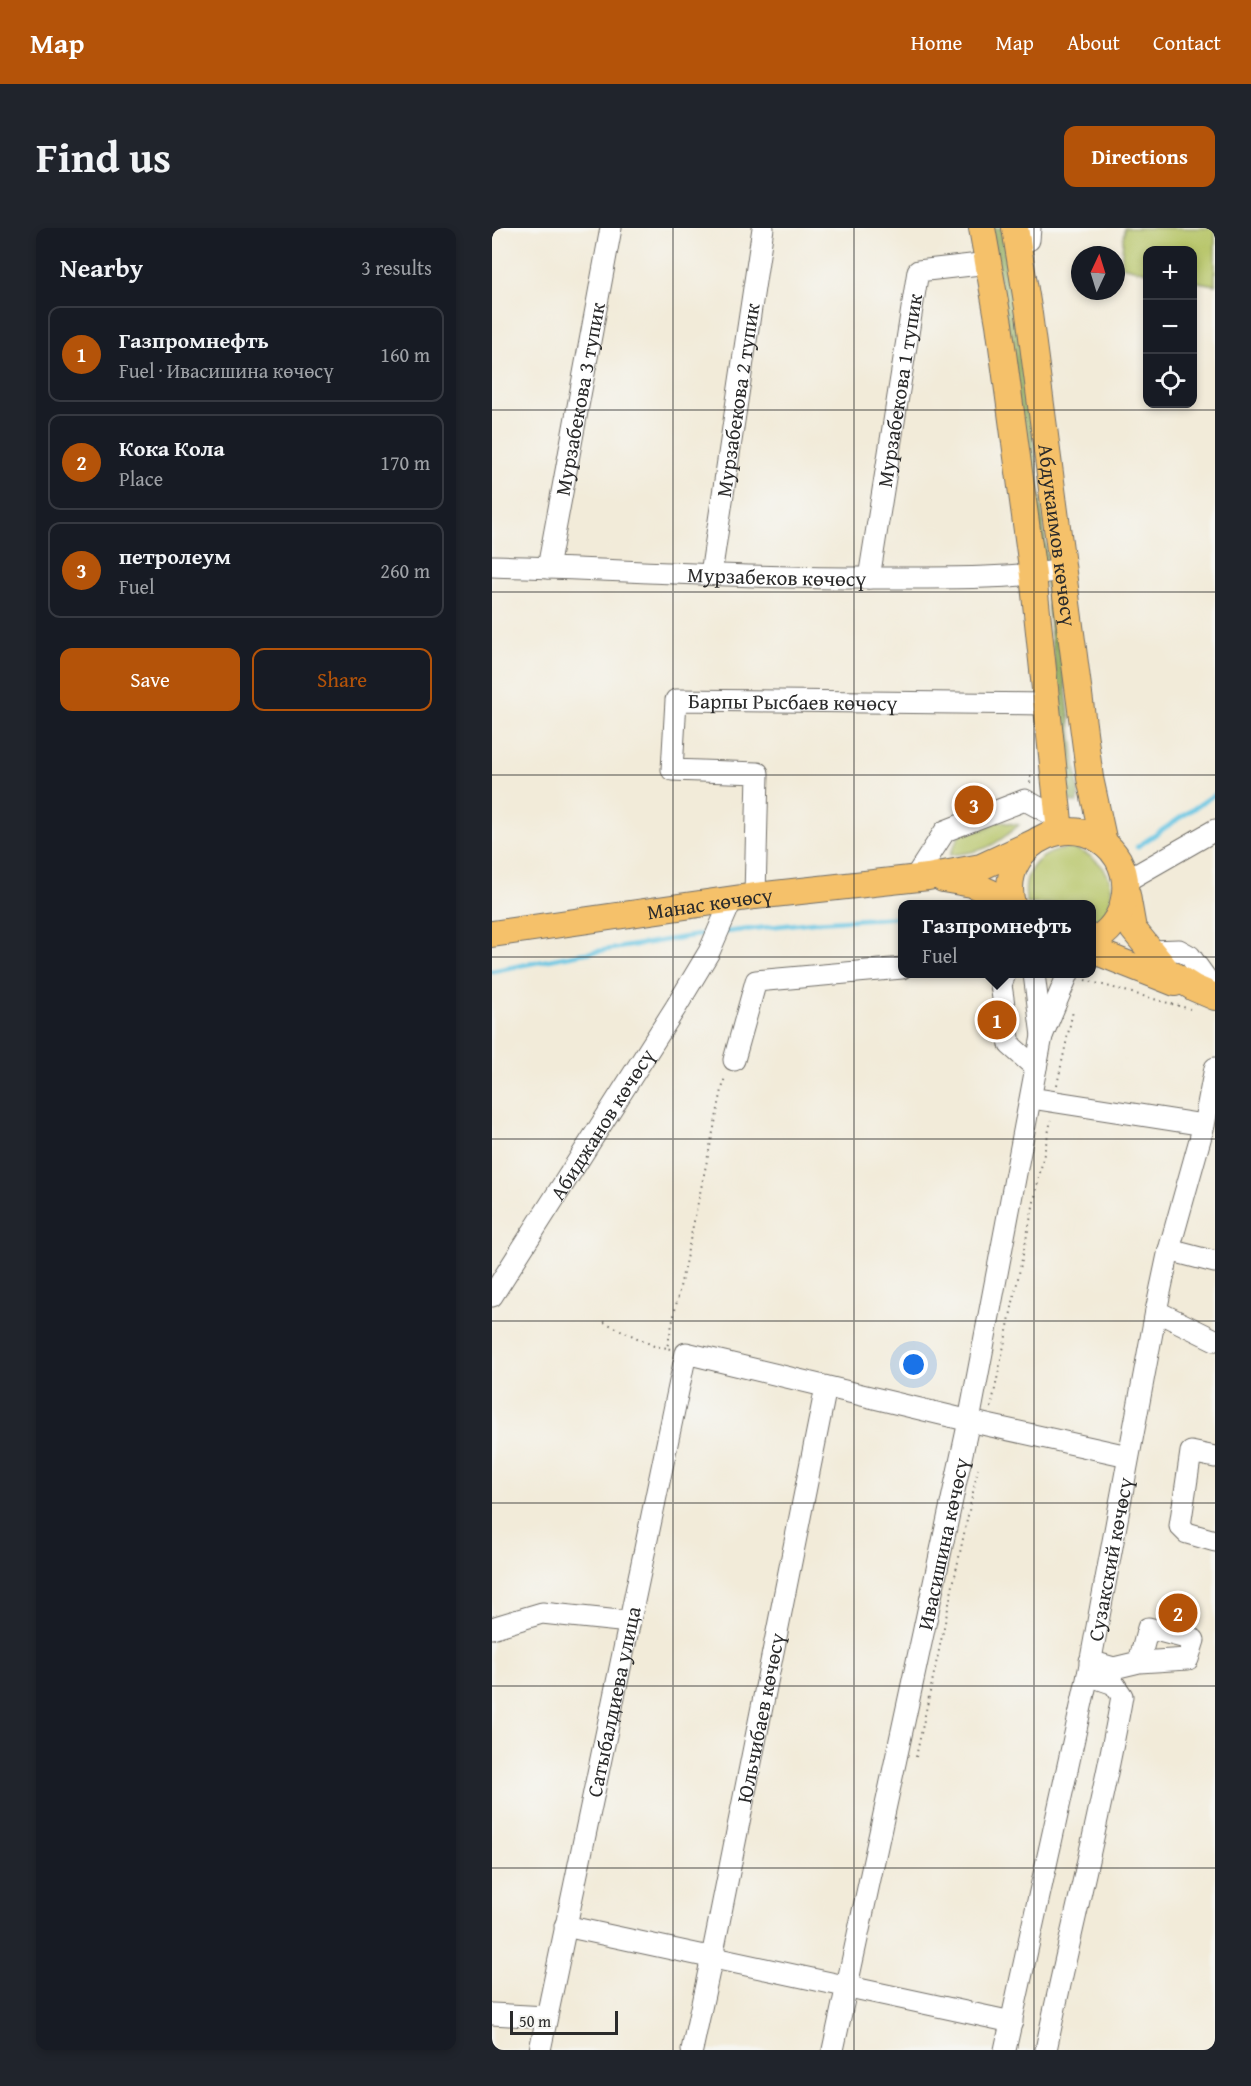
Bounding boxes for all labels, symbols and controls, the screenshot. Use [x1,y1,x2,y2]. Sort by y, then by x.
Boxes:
text: Map [30,22,84,63]
text: Home [911,27,962,58]
text: Map [995,27,1034,58]
text: About [1067,27,1120,58]
text: Contact [1153,27,1221,58]
text: Find us [36,126,171,187]
button: Directions [1064,126,1215,187]
north arrow [1071,246,1125,300]
map controls [1143,246,1197,408]
button: + [1143,246,1197,300]
text: Nearby [60,248,143,287]
text: 3 results [361,253,432,282]
street label: Мурзабекова 1 тупик [868,291,930,490]
street label: Мурзабекова 3 тупик [546,300,612,498]
button: − [1143,300,1197,354]
street label: Мурзабекова 2 тупик [707,301,767,499]
text: Газпромнефть [119,324,269,356]
text: 1 [76,340,87,369]
text: 160 m [380,340,430,369]
button: locate [1143,354,1197,408]
text: Fuel · Ивасишина көчөсү [119,356,334,385]
text: Кока Кола [119,432,225,464]
street label: Абдукаимов көчөсү [1031,442,1085,628]
text: 2 [76,448,87,477]
text: 170 m [380,448,430,477]
text: Place [119,464,163,493]
text: петролеум [119,540,231,572]
text: 3 [76,556,87,585]
text: 260 m [380,556,430,585]
street label: Мурзабеков көчөсү [687,558,866,594]
text: Fuel [119,572,155,601]
button: Save [60,648,240,711]
button: Share [252,648,432,711]
street label: Барпы Рысбаев көчөсү [688,685,898,718]
pin: 3 [954,782,994,828]
street label: Манас көчөсү [645,879,774,927]
popup [898,900,1096,978]
text: Газпромнефть [922,909,1072,941]
text: Fuel [922,941,958,970]
pin: 1 [978,998,1016,1042]
street label: Абиджанов көчөсү [542,1042,662,1206]
your location [899,1350,928,1379]
street label: Ивасишина көчөсү [909,1455,976,1633]
street label: Сузакский көчөсү [1079,1475,1140,1644]
pin: 2 [1158,1590,1198,1636]
street label: Сатыбалдиева улица [578,1603,648,1800]
street label: Юльчибаев көчөсү [728,1630,792,1806]
scale bar [510,2008,618,2036]
text: 50 m [519,2009,551,2033]

